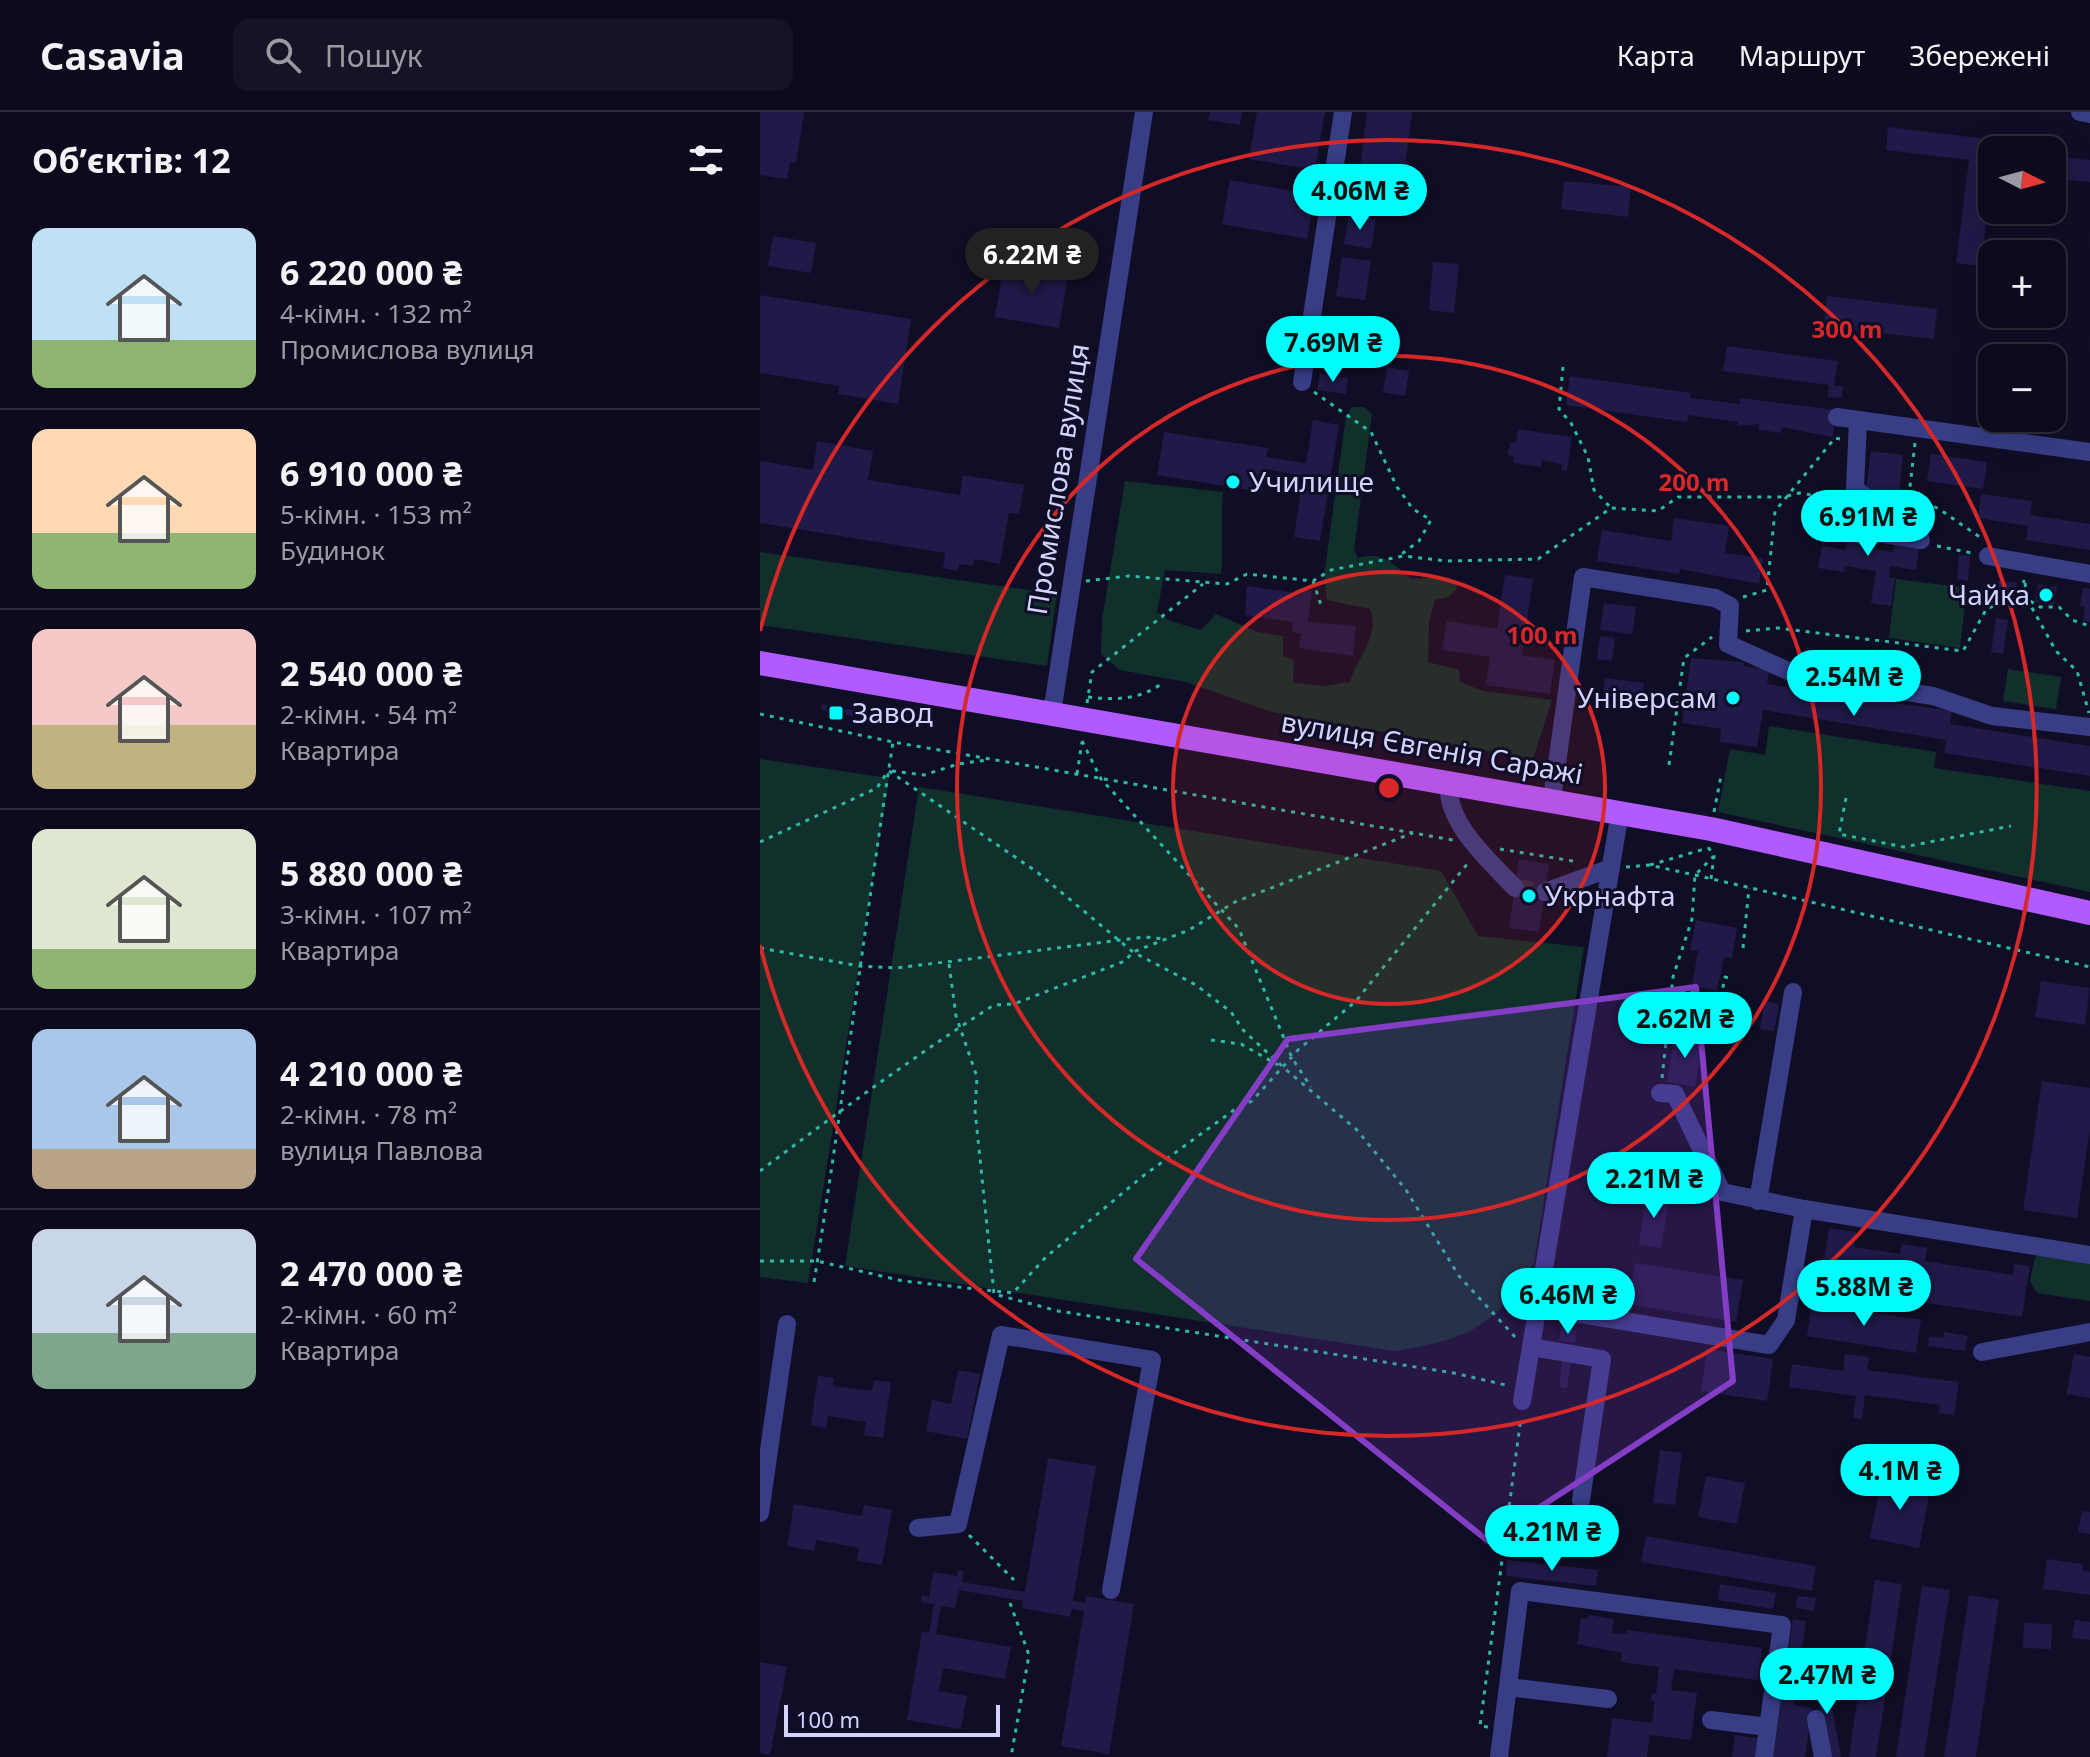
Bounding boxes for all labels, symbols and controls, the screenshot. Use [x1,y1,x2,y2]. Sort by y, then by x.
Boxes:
search box [233,19,793,91]
text: Casavia [40,29,185,81]
icon: search [261,33,305,77]
text: Пошук [325,35,423,76]
text: Карта [1617,36,1695,74]
text: Маршрут [1739,36,1865,74]
text: Збережені [1909,36,2050,74]
north arrow [1978,136,2066,224]
map controls [1978,136,2066,432]
text: Об’єктів: 12 [32,137,231,183]
icon: filters [684,138,728,182]
pin: 4.06M ₴ [1286,164,1434,232]
text: 4.06M ₴ [1311,172,1409,208]
pin: 6.22M ₴ [958,228,1106,296]
text: 6.22M ₴ [983,236,1081,272]
button: + [1978,240,2066,328]
text: 6 220 000 ₴ [280,249,462,295]
icon: home [96,260,192,356]
text: 4-кімн. · 132 m² [280,295,472,331]
text: 300 m [1812,312,1882,345]
pin: 7.69M ₴ [1259,316,1407,384]
text: 7.69M ₴ [1284,324,1382,360]
text: Промислова вулиця [280,331,535,367]
street label: Промислова вулиця [1017,341,1097,617]
button: − [1978,344,2066,432]
text: 6 910 000 ₴ [280,450,462,496]
icon: home [96,461,192,557]
place label: Училище [1249,462,1374,500]
text: 200 m [1659,465,1729,498]
marker: Училище [1224,473,1242,491]
pin: 6.91M ₴ [1794,490,1942,558]
text: 5-кімн. · 153 m² [280,496,472,532]
text: 6.91M ₴ [1819,498,1917,534]
text: Будинок [280,532,385,568]
place label: Чайка [1948,575,2030,613]
marker: Чайка [2037,586,2055,604]
text: 100 m [1507,618,1577,651]
text: 2 540 000 ₴ [280,650,462,696]
pin: 2.54M ₴ [1780,650,1928,718]
text: 2.54M ₴ [1805,658,1903,694]
icon: home [96,661,192,757]
place label: Універсам [1576,678,1717,716]
marker: Універсам [1724,689,1742,707]
place label: Завод [852,693,933,731]
text: 2-кімн. · 54 m² [280,696,457,732]
street label: вулиця Євгенія Саражі [1278,702,1586,792]
marker: Завод [827,704,845,722]
text: Квартира [280,732,399,768]
centre of rings [1375,774,1403,802]
text: 5 880 000 ₴ [280,850,462,896]
icon: home [96,861,192,957]
place label: Укрнафта [1545,876,1676,914]
marker: Укрнафта [1520,887,1538,905]
text: 3-кімн. · 107 m² [280,896,472,932]
text: Квартира [280,932,399,968]
pin: 2.62M ₴ [1611,992,1759,1060]
text: 2.62M ₴ [1636,1000,1734,1036]
text: 4 210 000 ₴ [280,1050,462,1096]
icon: home [96,1061,192,1157]
text: 2-кімн. · 78 m² [280,1096,457,1132]
text: вулиця Павлова [280,1132,483,1168]
pin: 2.21M ₴ [1580,1152,1728,1220]
text: 2.21M ₴ [1605,1160,1703,1196]
text: 2 470 000 ₴ [280,1250,462,1296]
pin: 5.88M ₴ [1790,1260,1938,1328]
icon: home [96,1261,192,1357]
pin: 6.46M ₴ [1494,1268,1642,1336]
text: 5.88M ₴ [1815,1268,1913,1304]
text: 6.46M ₴ [1519,1276,1617,1312]
text: 2-кімн. · 60 m² [280,1296,457,1332]
text: Квартира [280,1332,399,1368]
pin: 4.1M ₴ [1835,1444,1965,1512]
text: 4.1M ₴ [1858,1452,1942,1488]
pin: 4.21M ₴ [1478,1505,1626,1573]
text: 4.21M ₴ [1503,1513,1601,1549]
pin: 2.47M ₴ [1753,1648,1901,1716]
text: 2.47M ₴ [1778,1656,1876,1692]
scale bar [784,1701,1000,1737]
text: 100 m [796,1704,860,1734]

